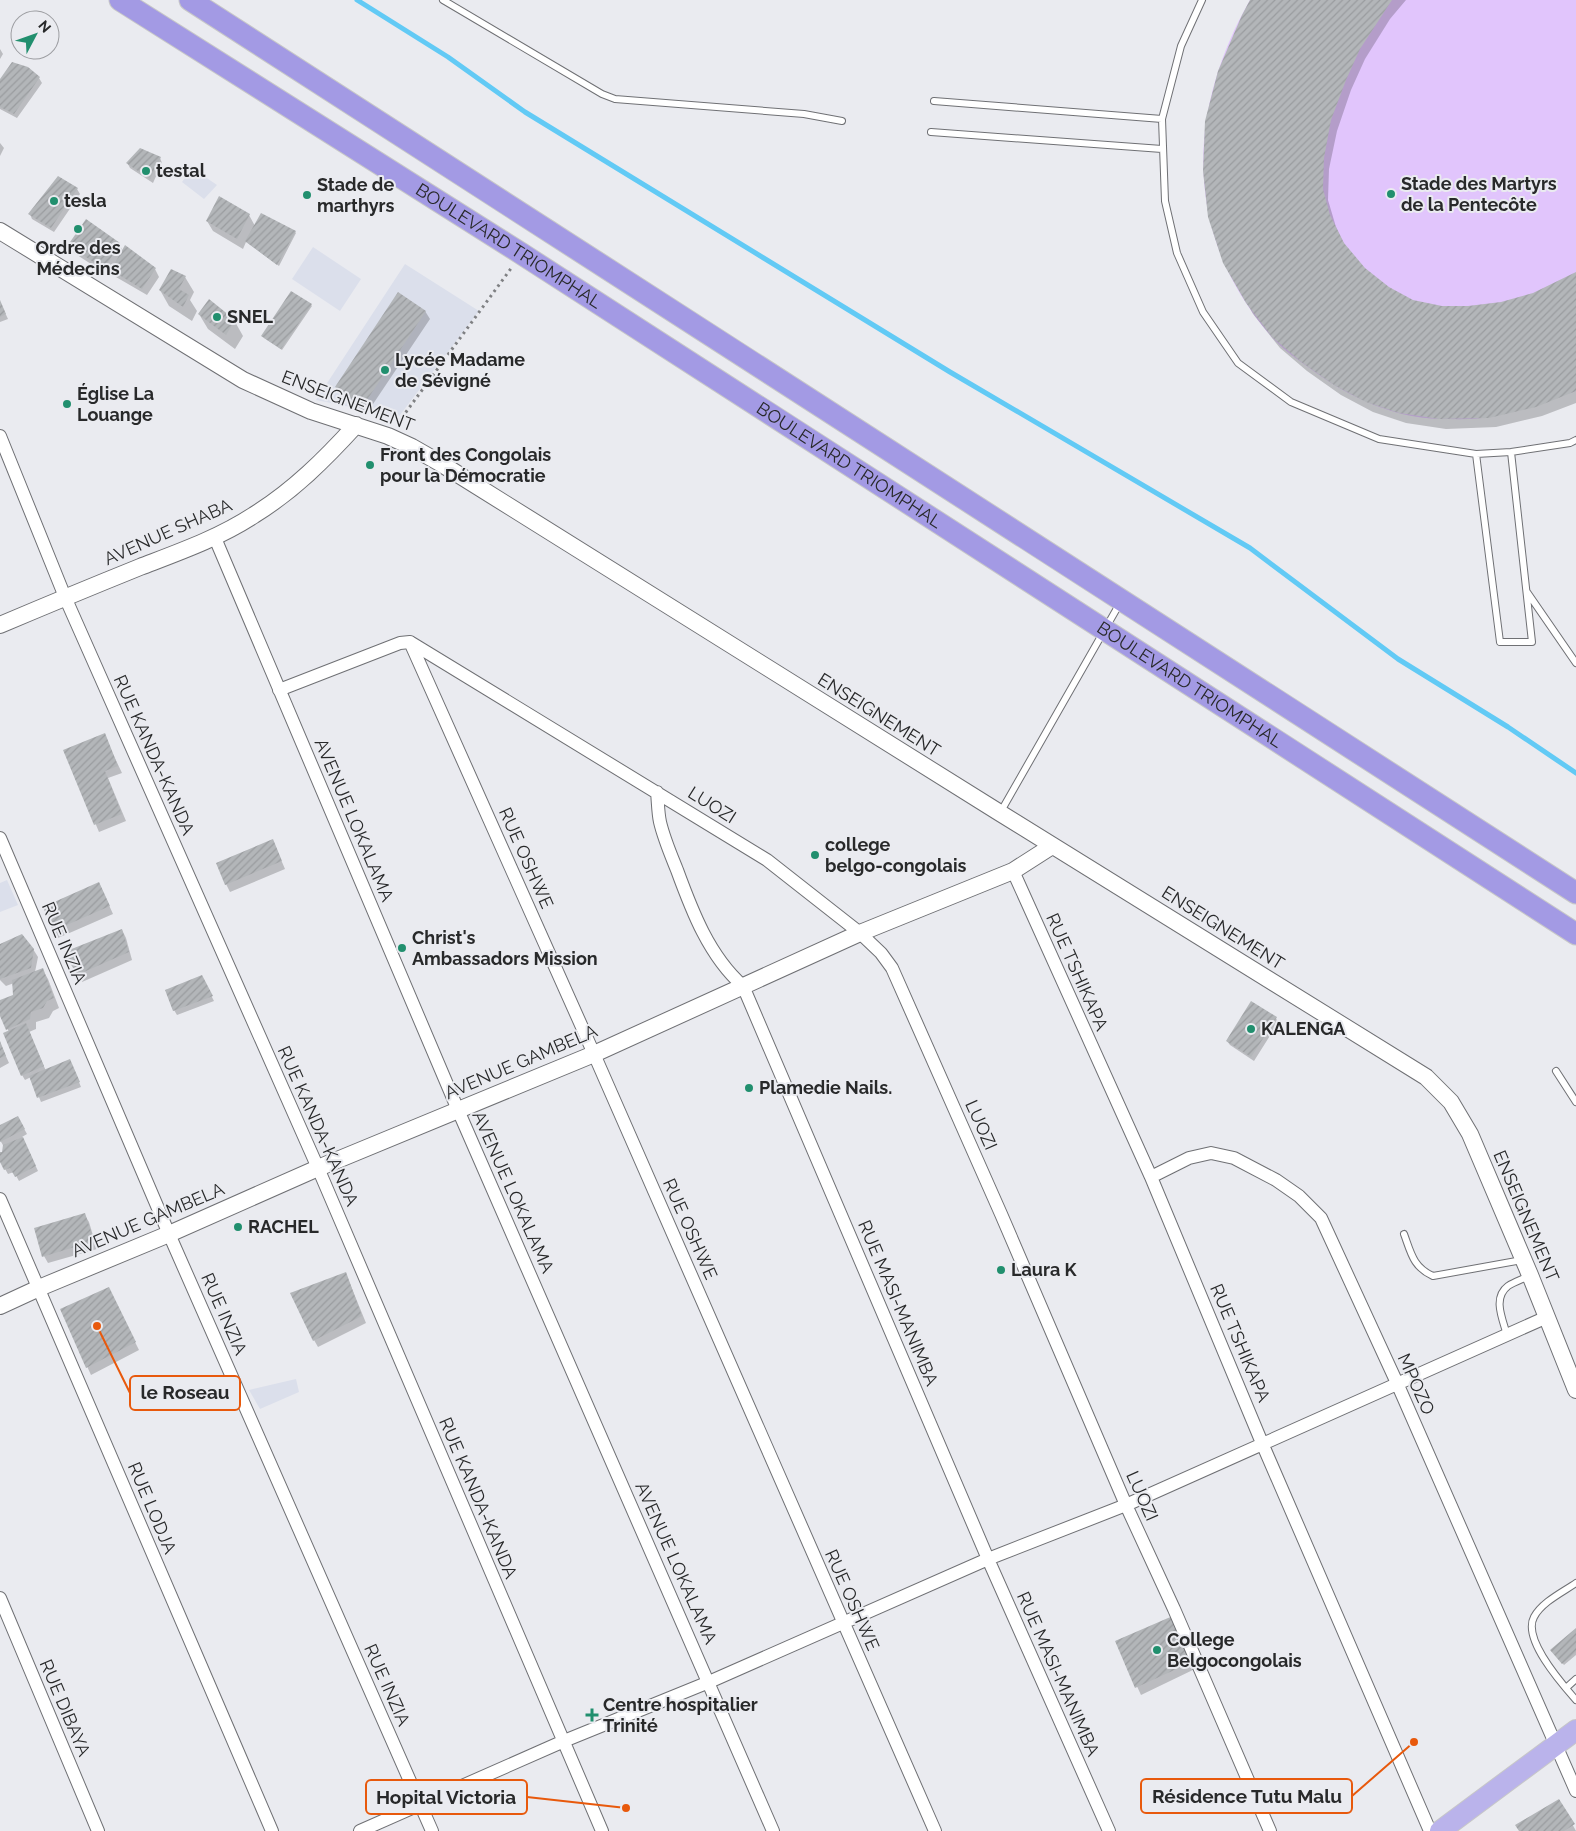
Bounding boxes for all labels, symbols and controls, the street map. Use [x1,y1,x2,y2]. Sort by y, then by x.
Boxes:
north arrow [10,10,60,60]
text: N [35,17,54,36]
place label: testal [156,160,206,181]
marker: testal [140,165,152,177]
place label: Stade des Martyrs de la Pentecôte [1401,173,1557,215]
place label: Stade de marthyrs [317,174,395,216]
street label: BOULEVARD TRIOMPHAL [412,179,606,313]
marker: Stade des Martyrs de la Pentecôte [1385,188,1397,200]
marker: Stade de marthyrs [301,189,313,201]
place label: tesla [64,190,107,211]
marker: tesla [48,195,60,207]
marker: Ordre des Médecins [72,223,84,235]
place label: Ordre des Médecins [35,237,121,279]
place label: SNEL [227,306,274,327]
marker: SNEL [211,311,223,323]
place label: Lycée Madame de Sévigné [395,349,525,391]
marker: Lycée Madame de Sévigné [379,364,391,376]
street label: ENSEIGNEMENT [279,366,418,436]
place label: Église La Louange [77,383,154,425]
street label: BOULEVARD TRIOMPHAL [753,397,947,532]
marker: Église La Louange [61,398,73,410]
place label: Front des Congolais pour la Démocratie [380,444,551,486]
marker: Front des Congolais pour la Démocratie [364,459,376,471]
street label: AVENUE SHABA [101,494,235,569]
street label: BOULEVARD TRIOMPHAL [1093,617,1287,752]
street label: ENSEIGNEMENT [814,668,944,761]
street label: RUE KANDA-KANDA [110,672,199,838]
street label: AVENUE LOKALAMA [311,735,398,905]
street label: LUOZI [684,782,740,827]
street label: RUE OSHWE [495,804,558,912]
place label: college belgo-congolais [825,834,967,876]
marker: college belgo-congolais [809,849,821,861]
street label: ENSEIGNEMENT [1158,881,1288,974]
street label: RUE INZIA [38,899,91,987]
street label: RUE TSHIKAPA [1042,910,1113,1034]
place label: Christ's Ambassadors Mission [412,927,598,969]
marker: Christ's Ambassadors Mission [396,942,408,954]
place label: KALENGA [1261,1018,1346,1039]
street label: AVENUE GAMBELA [441,1020,600,1103]
marker: KALENGA [1245,1023,1257,1035]
street label: RUE KANDA-KANDA [274,1043,363,1209]
place label: Plamedie Nails. [759,1077,892,1098]
marker: Plamedie Nails. [743,1082,755,1094]
street label: LUOZI [961,1097,1002,1153]
street label: AVENUE LOKALAMA [468,1108,559,1276]
street label: ENSEIGNEMENT [1489,1147,1564,1285]
street label: RUE OSHWE [659,1175,722,1283]
street label: AVENUE GAMBELA [68,1178,227,1261]
place label: RACHEL [248,1216,319,1237]
street label: RUE MASI-MANIMBA [854,1217,943,1389]
marker: RACHEL [232,1221,244,1233]
place label: Laura K [1011,1259,1078,1280]
marker: Laura K [995,1264,1007,1276]
street label: RUE INZIA [197,1270,252,1358]
street label: RUE TSHIKAPA [1206,1281,1275,1405]
street label: MPOZO [1394,1350,1439,1418]
callout: le Roseau [130,1376,240,1410]
text: le Roseau [140,1381,230,1403]
street label: RUE KANDA-KANDA [435,1414,522,1581]
street label: RUE LODJA [124,1459,181,1557]
street label: LUOZI [1122,1468,1163,1524]
street label: AVENUE LOKALAMA [631,1479,722,1647]
street label: RUE OSHWE [821,1546,884,1654]
street label: RUE MASI-MANIMBA [1013,1588,1104,1759]
place label: College Belgocongolais [1167,1629,1302,1671]
street label: RUE INZIA [360,1641,415,1729]
marker: College Belgocongolais [1151,1644,1163,1656]
street label: RUE DIBAYA [36,1656,95,1759]
place label: Centre hospitalier Trinité [603,1694,758,1736]
marker: Centre hospitalier Trinité [585,1708,599,1722]
callout: Résidence Tutu Malu [1141,1779,1352,1813]
callout: Hopital Victoria [366,1780,527,1814]
text: Résidence Tutu Malu [1152,1785,1342,1807]
text: Hopital Victoria [376,1786,516,1808]

